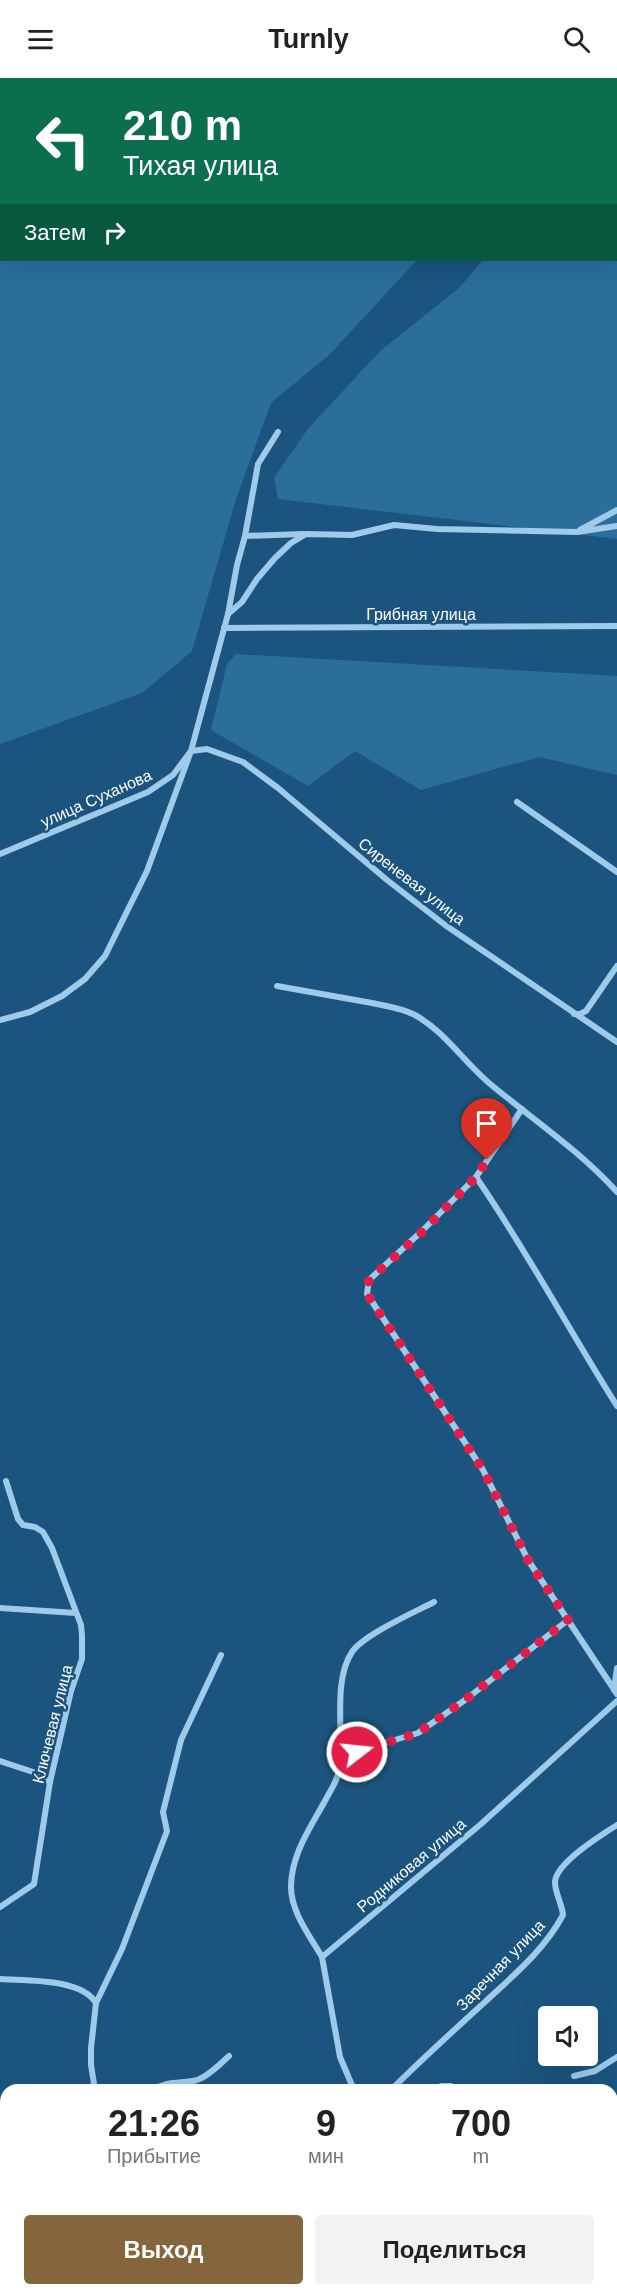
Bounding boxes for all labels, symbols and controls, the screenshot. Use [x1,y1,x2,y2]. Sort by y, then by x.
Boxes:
icon: menu [24,23,57,56]
icon: search [560,23,593,56]
text: Turnly [268,24,349,54]
icon: left [24,102,102,180]
text: 210 m [123,102,242,149]
text: Тихая улица [123,151,278,181]
icon: right [98,216,131,249]
text: Затем [24,220,86,245]
street label: Грибная улица [366,606,476,623]
street label: улица Суханова [38,766,154,831]
street label: Сиреневая улица [355,835,468,928]
pin [461,1098,512,1160]
icon: arrive [470,1107,503,1140]
street label: Ключевая улица [29,1663,75,1785]
position arrow [325,1720,389,1784]
street label: Родниковая улица [354,1815,469,1916]
street label: Заречная улица [453,1917,548,2014]
map controls [538,2006,598,2066]
button: sound [538,2006,598,2066]
text: 21:26 [108,2103,200,2144]
text: 9 [316,2103,336,2144]
text: 700 [451,2103,511,2144]
text: Прибытие [107,2145,201,2167]
text: мин [308,2145,344,2167]
text: m [473,2145,489,2167]
button: Выход [24,2215,303,2284]
button: Поделиться [315,2215,594,2284]

